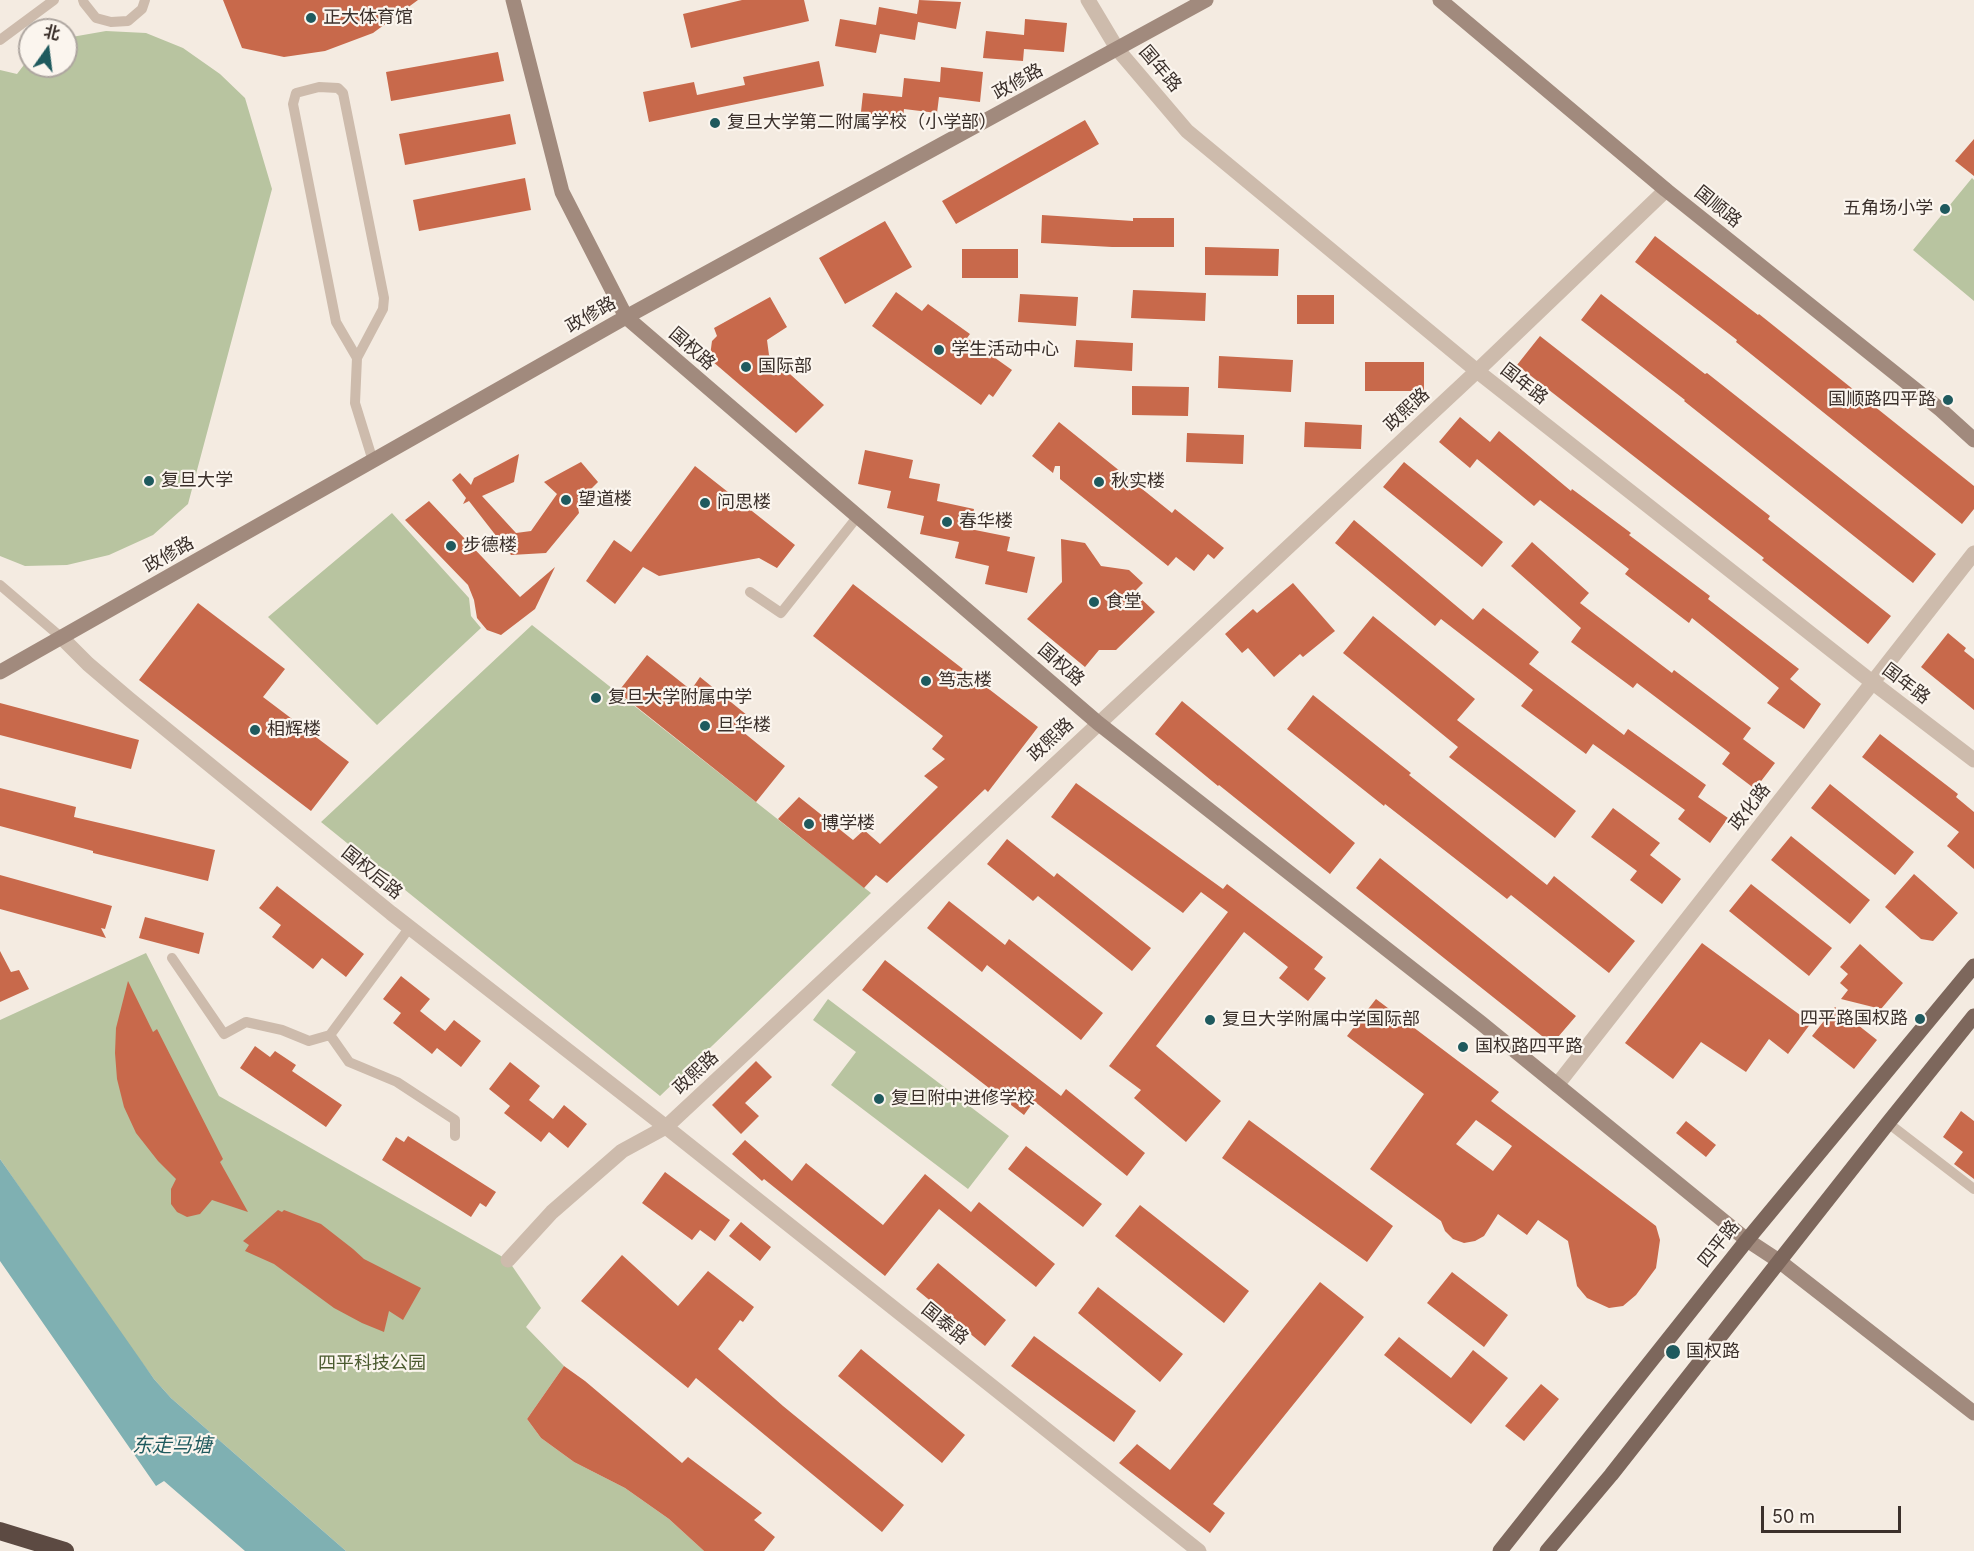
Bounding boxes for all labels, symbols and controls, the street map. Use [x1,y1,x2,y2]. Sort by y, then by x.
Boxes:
place label: 正大体育馆 [323,7,413,29]
marker: 正大体育馆 [304,11,318,25]
north arrow [18,18,78,78]
text: 北 [42,21,62,44]
street label: 国年路 [1134,41,1186,97]
street label: 政修路 [989,59,1047,105]
place label: 复旦大学第二附属学校（小学部） [727,112,997,134]
marker: 复旦大学第二附属学校（小学部） [708,116,722,130]
street label: 国顺路 [1690,182,1746,232]
place label: 五角场小学 [1843,198,1933,220]
marker: 五角场小学 [1938,202,1952,216]
street label: 政修路 [562,292,620,338]
street label: 国权路 [665,323,719,375]
place label: 学生活动中心 [951,339,1059,361]
marker: 学生活动中心 [932,343,946,357]
place label: 国际部 [758,356,812,378]
street label: 国年路 [1496,359,1552,409]
marker: 国际部 [739,360,753,374]
street label: 政熙路 [1380,384,1434,436]
place label: 国顺路四平路 [1828,389,1936,411]
marker: 国顺路四平路 [1941,393,1955,407]
place label: 复旦大学 [161,470,233,492]
place label: 秋实楼 [1111,471,1165,493]
marker: 复旦大学 [142,474,156,488]
marker: 秋实楼 [1092,475,1106,489]
place label: 望道楼 [578,489,632,511]
place label: 问思楼 [717,492,771,514]
marker: 望道楼 [559,493,573,507]
marker: 问思楼 [698,496,712,510]
place label: 春华楼 [959,511,1013,533]
marker: 春华楼 [940,515,954,529]
street label: 政修路 [140,532,198,578]
place label: 步德楼 [463,535,517,557]
marker: 步德楼 [444,539,458,553]
place label: 食堂 [1106,591,1142,613]
marker: 食堂 [1087,595,1101,609]
street label: 国权路 [1034,639,1088,691]
street label: 国年路 [1878,659,1934,709]
place label: 笃志楼 [938,670,992,692]
marker: 笃志楼 [919,674,933,688]
place label: 复旦大学附属中学 [608,687,752,709]
marker: 复旦大学附属中学 [589,691,603,705]
street label: 政熙路 [1024,714,1078,766]
place label: 旦华楼 [717,715,771,737]
place label: 相辉楼 [267,719,321,741]
marker: 旦华楼 [698,719,712,733]
marker: 相辉楼 [248,723,262,737]
street label: 政化路 [1725,779,1775,835]
place label: 博学楼 [821,813,875,835]
marker: 博学楼 [802,817,816,831]
street label: 国权后路 [337,842,407,904]
place label: 四平路国权路 [1800,1008,1908,1030]
place label: 复旦大学附属中学国际部 [1222,1009,1420,1031]
marker: 四平路国权路 [1913,1012,1927,1026]
marker: 复旦大学附属中学国际部 [1203,1013,1217,1027]
place label: 国权路四平路 [1475,1036,1583,1058]
marker: 国权路四平路 [1456,1040,1470,1054]
street label: 政熙路 [669,1047,723,1099]
place label: 复旦附中进修学校 [891,1088,1035,1110]
marker: 复旦附中进修学校 [872,1092,886,1106]
street label: 四平路 [1694,1216,1744,1272]
street label: 国泰路 [917,1299,973,1349]
place label: 国权路 [1686,1341,1740,1363]
marker: 国权路 [1664,1343,1682,1361]
park label: 四平科技公园 [318,1353,426,1375]
water label: 东走马塘 [132,1434,212,1458]
scale bar [1764,1494,1904,1532]
text: 50 m [1772,1506,1815,1527]

